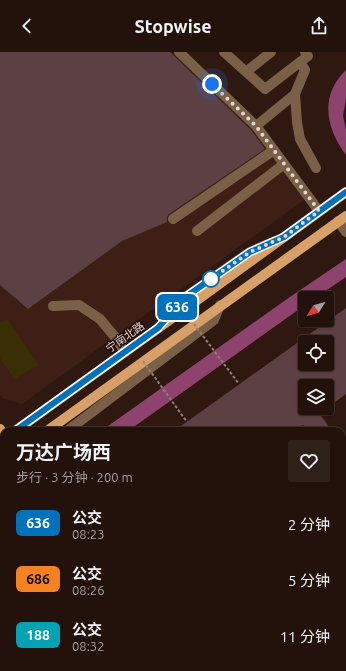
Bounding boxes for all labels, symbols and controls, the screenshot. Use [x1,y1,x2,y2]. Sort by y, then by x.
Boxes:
icon: back [16,15,38,37]
icon: share [308,15,330,37]
text: Stopwise [134,16,212,36]
your location [202,74,222,94]
unlabelled marker [202,270,220,288]
north arrow [298,291,334,327]
map controls [298,291,334,415]
line badge: 636 [154,294,200,320]
text: 636 [165,299,189,315]
street label: 宁南北路 [104,319,146,355]
button: locate [298,335,334,371]
button: layers [298,379,334,415]
button: heart [288,440,330,482]
text: 万达广场西 [16,441,111,463]
text: 步行 · 3 分钟 · 200 m [16,470,133,484]
text: 公交 [72,509,102,526]
text: 636 [26,515,50,531]
text: 2 分钟 [288,516,330,533]
text: 08:23 [72,527,105,541]
text: 公交 [72,565,102,582]
text: 686 [26,571,50,587]
text: 5 分钟 [288,572,330,589]
text: 08:26 [72,583,105,597]
text: 公交 [72,621,102,638]
text: 188 [26,627,50,643]
text: 11 分钟 [280,628,330,645]
text: 08:32 [72,639,105,653]

